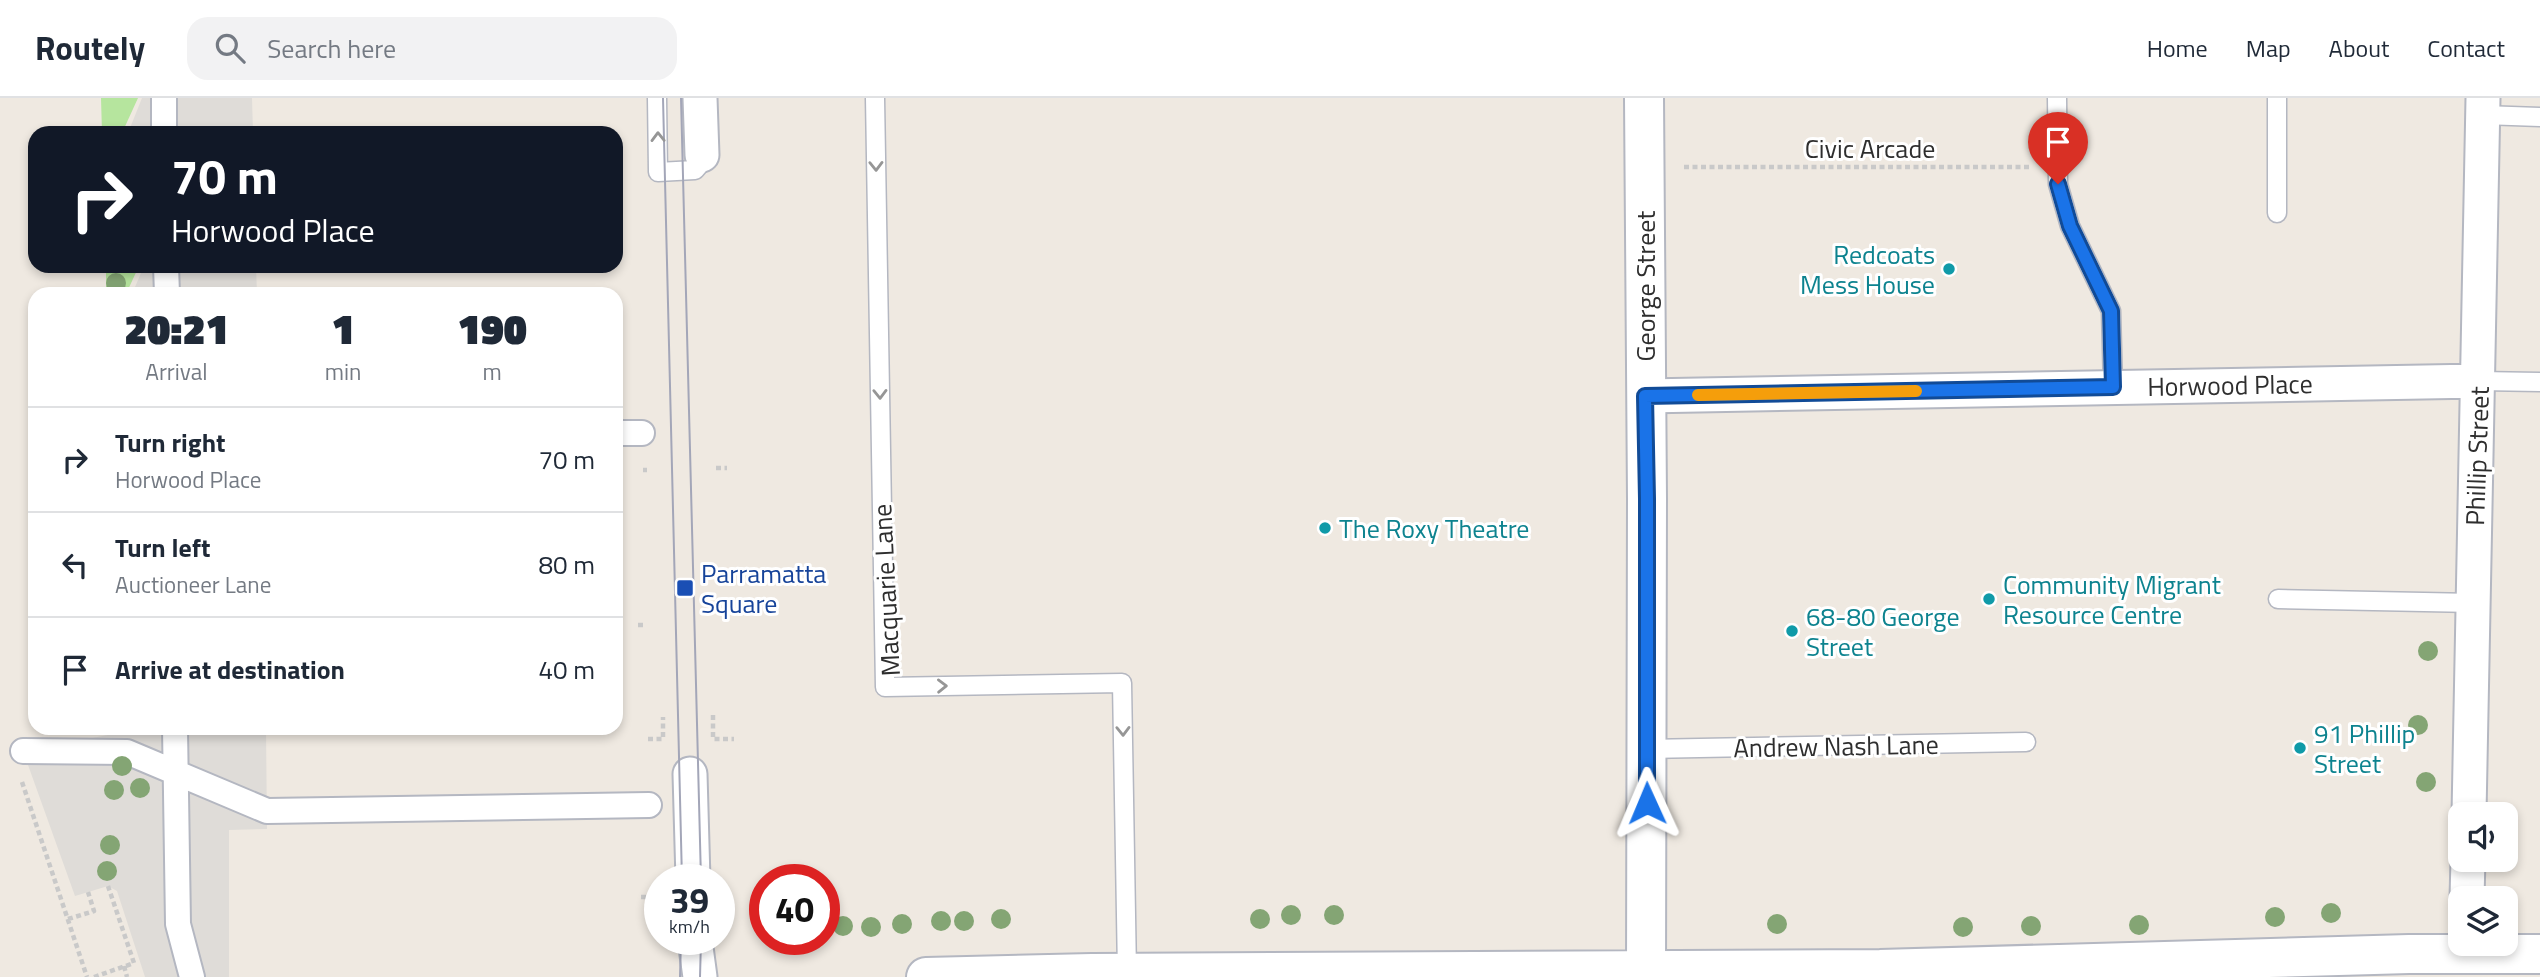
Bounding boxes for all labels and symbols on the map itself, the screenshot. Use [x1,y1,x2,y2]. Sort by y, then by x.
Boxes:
pin [2028,112,2088,184]
street label: Civic Arcade [1805,129,1935,168]
one-way arrow [650,132,666,142]
one-way arrow [868,161,884,172]
street label: George Street [1626,211,1665,361]
place label: Redcoats Mess House [1800,235,1935,304]
marker: Redcoats Mess House [1941,261,1957,277]
street label: Horwood Place [2147,364,2313,406]
street label: Phillip Street [2455,386,2499,526]
one-way arrow [872,389,888,399]
street label: Macquarie Lane [862,503,910,677]
place label: The Roxy Theatre [1339,509,1530,548]
marker: The Roxy Theatre [1317,520,1333,536]
place label: Parramatta Square [701,554,826,623]
place label: Community Migrant Resource Centre [2003,565,2221,634]
marker: Parramatta Square [675,578,695,598]
marker: Community Migrant Resource Centre [1981,591,1997,607]
place label: 68-80 George Street [1806,597,1960,666]
marker: 68-80 George Street [1784,623,1800,639]
one-way arrow [937,678,948,694]
place label: 91 Phillip Street [2314,714,2415,783]
street label: Andrew Nash Lane [1733,725,1939,767]
one-way arrow [1115,726,1130,737]
marker: 91 Phillip Street [2292,740,2308,756]
position arrow [1610,766,1684,840]
speed limit sign: 40 [749,864,840,955]

